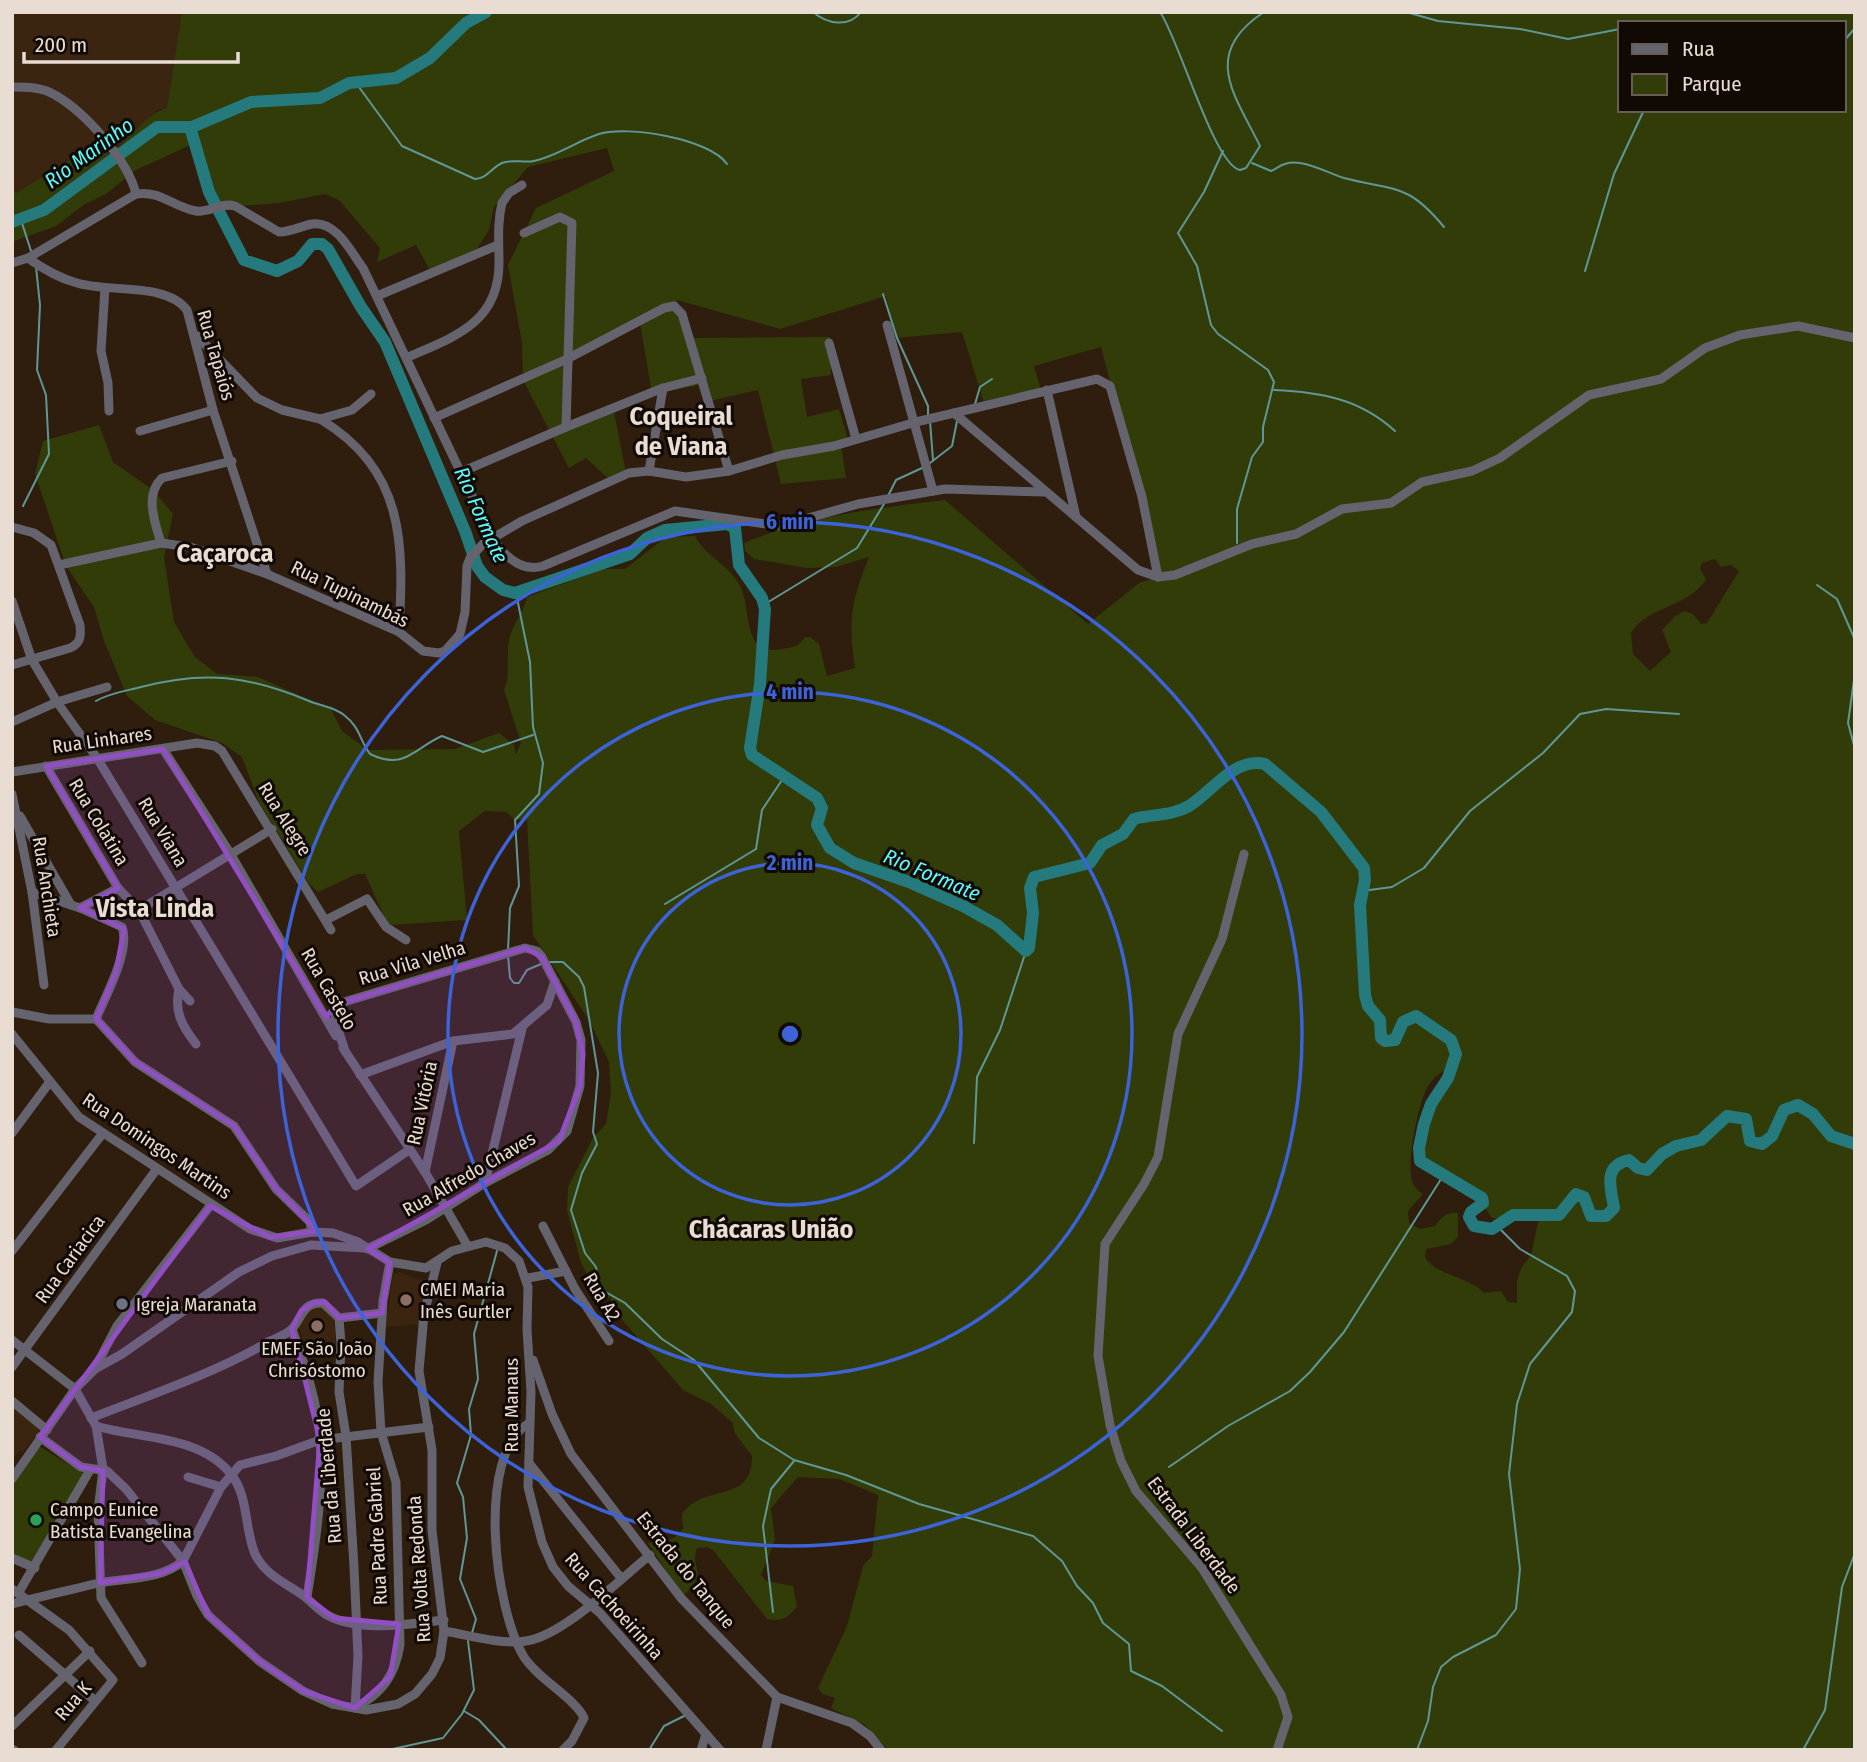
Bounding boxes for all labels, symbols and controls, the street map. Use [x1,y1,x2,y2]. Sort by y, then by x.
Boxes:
scale bar [24,21,238,65]
legend [1618,21,1846,112]
text: 200 m [35,32,87,58]
text: Rua [1682,36,1715,62]
text: Parque [1682,71,1742,97]
water label: Rio Marinho [39,112,139,194]
street label: Rua Tapaiós [192,307,240,403]
district label: Coqueiral de Viana [629,401,733,462]
water label: Rio Formate [448,463,514,567]
text: 6 min [766,509,814,535]
district label: Caçaroca [177,538,274,569]
street label: Rua Tupinambás [287,556,413,632]
text: 4 min [766,679,814,705]
street label: Rua Linhares [51,722,153,758]
street label: Rua Colatina [64,774,134,870]
street label: Rua Alegre [253,778,317,860]
street label: Rua Viana [133,793,193,871]
street label: Rua Anchieta [28,835,66,939]
water label: Rio Formate [880,843,984,907]
text: 2 min [766,850,813,876]
district label: Vista Linda [95,893,214,924]
street label: Rua Vila Velha [356,936,468,990]
street label: Rua Castelo [296,944,362,1034]
centre of rings [778,1022,802,1046]
street label: Rua Vitória [402,1059,442,1147]
street label: Rua Domingos Martins [78,1088,236,1204]
street label: Rua Alfredo Chaves [399,1127,539,1221]
street label: Rua Cariacica [30,1210,110,1308]
district label: Chácaras União [689,1214,853,1245]
street label: Rua A2 [579,1268,625,1326]
place label: CMEI Maria Inês Gurtler [420,1278,512,1323]
marker: CMEI Maria Inês Gurtler [398,1292,414,1308]
place label: Igreja Maranata [136,1293,257,1316]
marker: Igreja Maranata [114,1296,130,1312]
marker: EMEF São João Chrisóstomo [309,1318,325,1334]
place label: EMEF São João Chrisóstomo [261,1337,373,1382]
street label: Rua Manaus [500,1358,523,1452]
street label: Rua da Liberdade [312,1407,346,1545]
street label: Rua Padre Gabriel [362,1466,392,1606]
street label: Estrada Liberdade [1143,1472,1245,1598]
street label: Rua Volta Redonda [402,1495,436,1643]
place label: Campo Eunice Batista Evangelina [50,1498,192,1543]
street label: Estrada do Tanque [632,1507,740,1633]
marker: Campo Eunice Batista Evangelina [28,1512,44,1528]
street label: Rua Cachoeirinha [560,1548,668,1664]
street label: Rua K [50,1676,97,1725]

